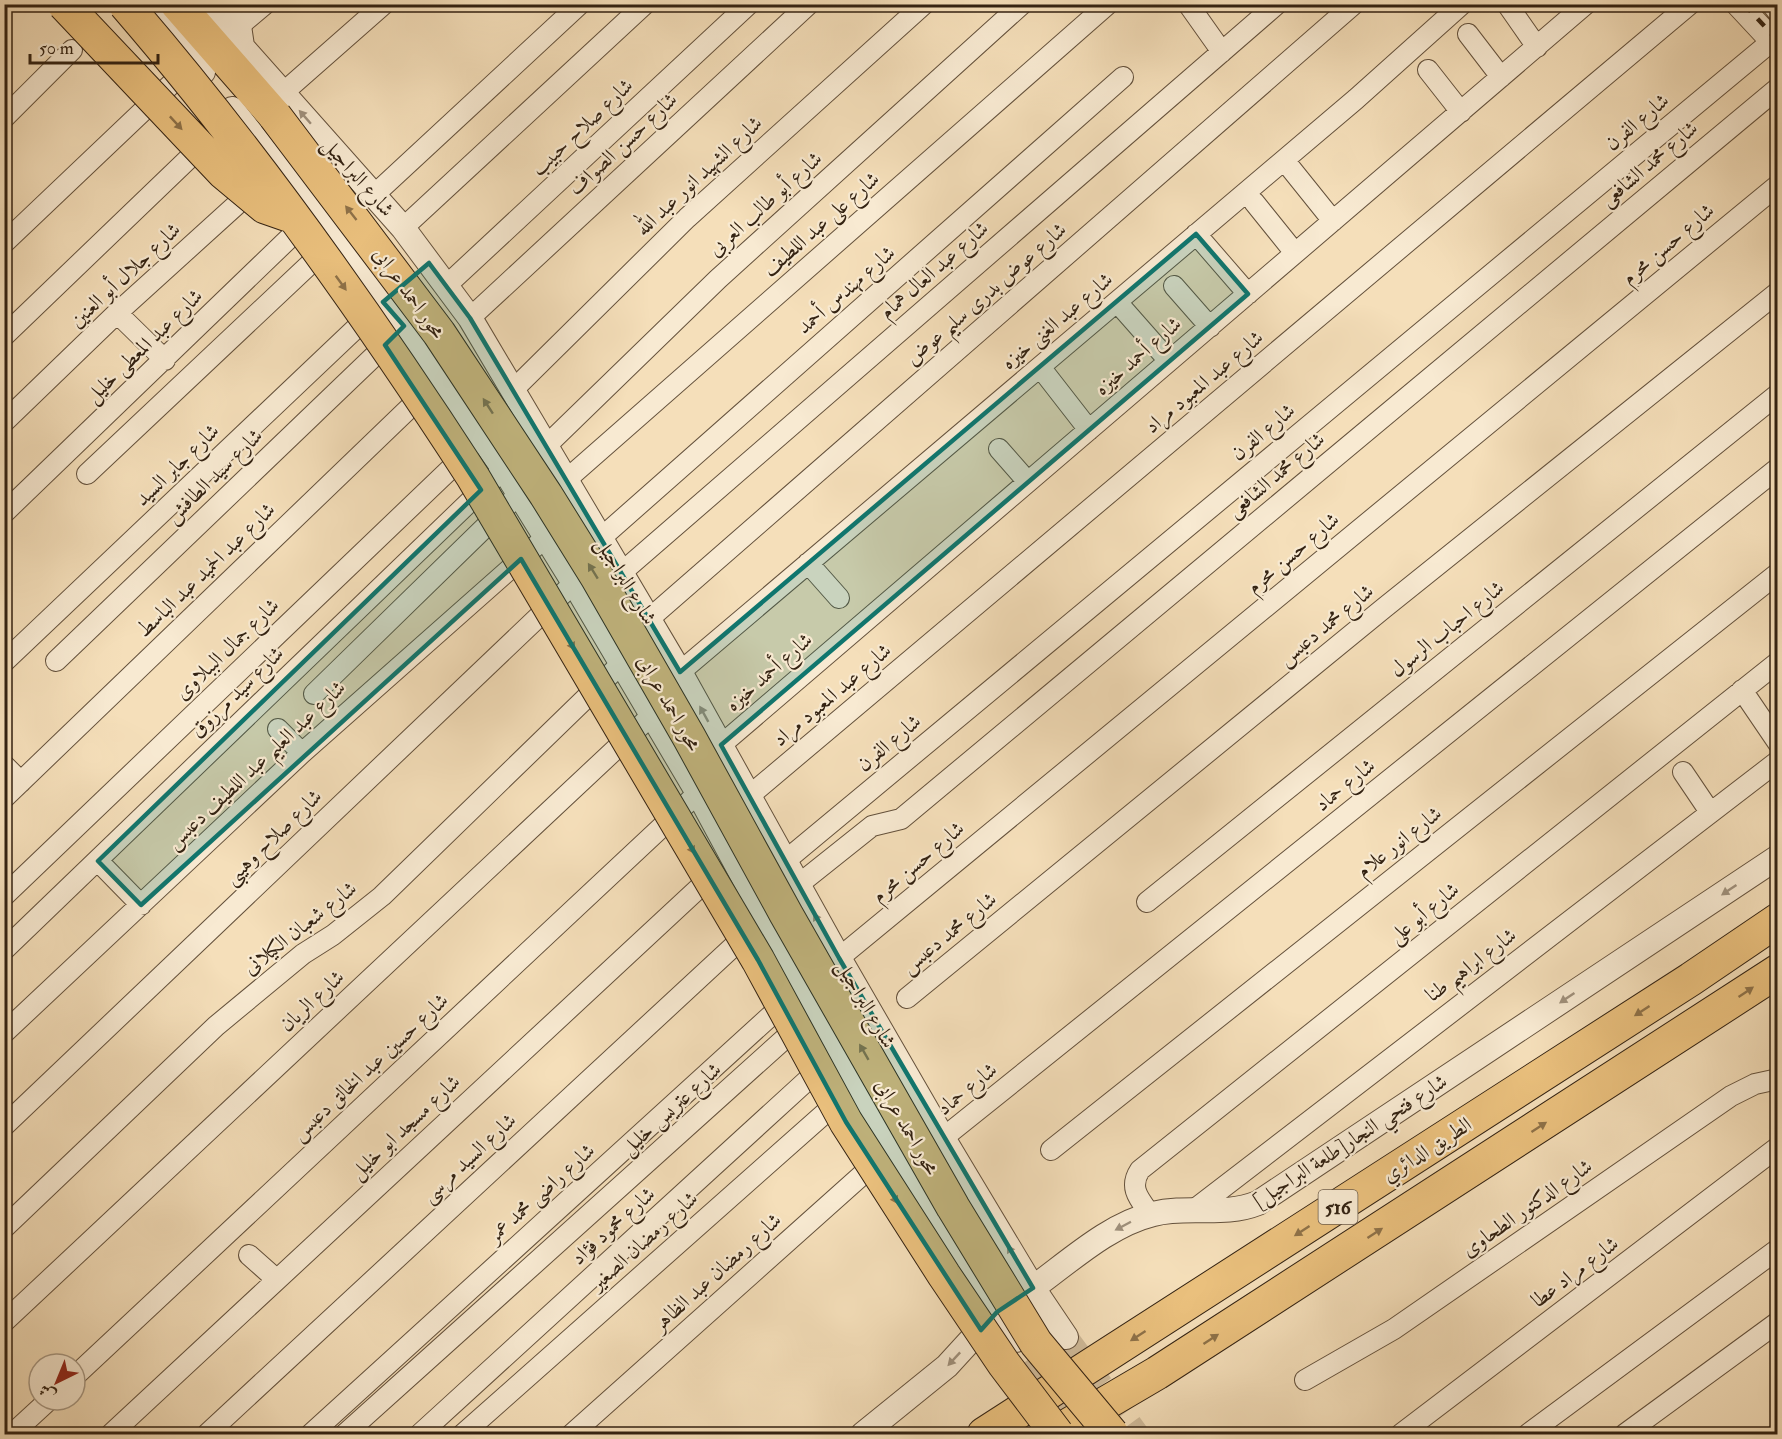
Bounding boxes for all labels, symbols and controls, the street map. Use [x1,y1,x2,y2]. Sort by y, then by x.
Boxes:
scale bar [30,27,158,65]
text: 50 m [39,37,74,60]
street label: شارع صلاح حبيب [525,72,642,185]
street label: شارع حسن الصواف [563,86,686,204]
street label: شارع الفرن [1599,87,1677,160]
street label: شارع الشهيد انور عبد الله [627,107,771,245]
one-way arrow [299,110,312,125]
street label: شارع محمد الشافعى [1594,115,1706,216]
one-way arrow [169,116,183,130]
street label: شارع البراجيل [313,131,400,225]
street label: شارع أبو طالب العربى [701,144,831,266]
street label: شارع على عبد اللطيف [757,166,888,285]
street label: شارع حسن محرم [1616,197,1723,294]
one-way arrow [345,206,357,221]
street label: شارع جلال أبو العنين [62,215,189,336]
street label: شارع عبد العال همام [874,215,997,328]
street label: شارع عوض بدرى سليم عوض [900,216,1077,377]
street label: شارع مهندس أحمد [790,238,904,343]
street label: محور احمد عرابى [366,242,451,345]
street label: شارع عبد الغنى خيزه [995,266,1121,379]
one-way arrow [335,275,347,291]
street label: شارع عبد المعطى خليل [79,283,211,412]
street label: شارع أحمد خيزه [1087,309,1190,404]
street label: شارع عبد المعبود مراد [1139,324,1272,443]
street label: شارع الفرن [1225,397,1303,470]
one-way arrow [483,398,494,414]
street label: شارع جابر السيد [129,418,228,515]
street label: شارع سيد الطافش [159,423,271,532]
street label: شارع محمد الشافعى [1221,426,1333,527]
street label: شارع عبد الحميد عبد الباسط [131,497,284,646]
street label: شارع حسن محرم [1241,506,1348,603]
street label: شارع البراجيل [586,532,663,632]
one-way arrow [588,563,599,579]
street label: شارع احباب الرسول [1384,574,1512,687]
street label: شارع محمد دعبس [1272,578,1382,675]
street label: شارع جمال الببلاوى [169,592,288,709]
street label: شارع أحمد خيزه [718,625,821,720]
one-way arrow [565,634,575,651]
street label: شارع عبد المعبود مراد [767,637,900,756]
street label: شارع سيد مرزوق [184,640,293,746]
street label: محور احمد عرابى [630,650,708,757]
street label: شارع عبد العليم عبد اللطيف دعبس [160,675,356,861]
one-way arrow [699,705,709,722]
street label: شارع الفرن [851,708,929,781]
street label: شارع حماد [1309,752,1383,821]
street label: شارع صلاح وهيبى [218,783,331,894]
street label: شارع انور علام [1351,800,1450,887]
street label: شارع حسن محرم [866,815,973,912]
one-way arrow [685,838,696,854]
street label: شارع شعبان الكيلانى [238,875,365,984]
street label: شارع أبو على [1382,875,1467,953]
one-way arrow [1721,884,1737,895]
street label: شارع محمد دعبس [895,886,1005,983]
one-way arrow [813,912,823,929]
street label: شارع ابراهيم طنا [1420,922,1526,1014]
street label: شارع البراجيل [826,955,902,1055]
street label: شارع الريان [274,964,353,1041]
one-way arrow [1738,986,1754,998]
street label: شارع حسين عبد الخالق دعبس [286,987,457,1150]
one-way arrow [1559,992,1575,1004]
one-way arrow [1634,1005,1650,1016]
one-way arrow [859,1043,869,1060]
street label: شارع عتريس خليل [615,1056,730,1165]
street label: شارع حماد [931,1056,1005,1125]
street label: شارع فتحي النجار[طلعة البراجيل] [1247,1068,1456,1219]
street label: شارع مسجد ابو خليل [344,1069,469,1188]
street label: محور احمد عرابى [868,1074,946,1181]
street label: شارع السيد مرسى [416,1107,525,1212]
street label: الطريق الدائري [1377,1111,1478,1191]
one-way arrow [1530,1121,1547,1132]
street label: شارع راضى محمد عمر [480,1137,603,1253]
street label: شارع الدكتور الطحاوى [1456,1153,1600,1266]
street label: شارع محمود فؤاد [565,1181,664,1274]
street label: شارع رمضان الصغير [583,1185,706,1301]
one-way arrow [888,1188,899,1205]
road number: 516 [1318,1190,1358,1224]
street label: شارع رمضان عبد الظاهر [645,1207,790,1341]
one-way arrow [1114,1221,1131,1231]
one-way arrow [1294,1225,1310,1236]
one-way arrow [1367,1227,1383,1238]
street label: شارع مراد عطا [1526,1230,1627,1317]
one-way arrow [1006,1245,1017,1261]
one-way arrow [1130,1331,1146,1342]
one-way arrow [1203,1333,1219,1344]
one-way arrow [947,1351,961,1366]
north arrow [27,1352,87,1412]
text: ش [35,1380,60,1405]

